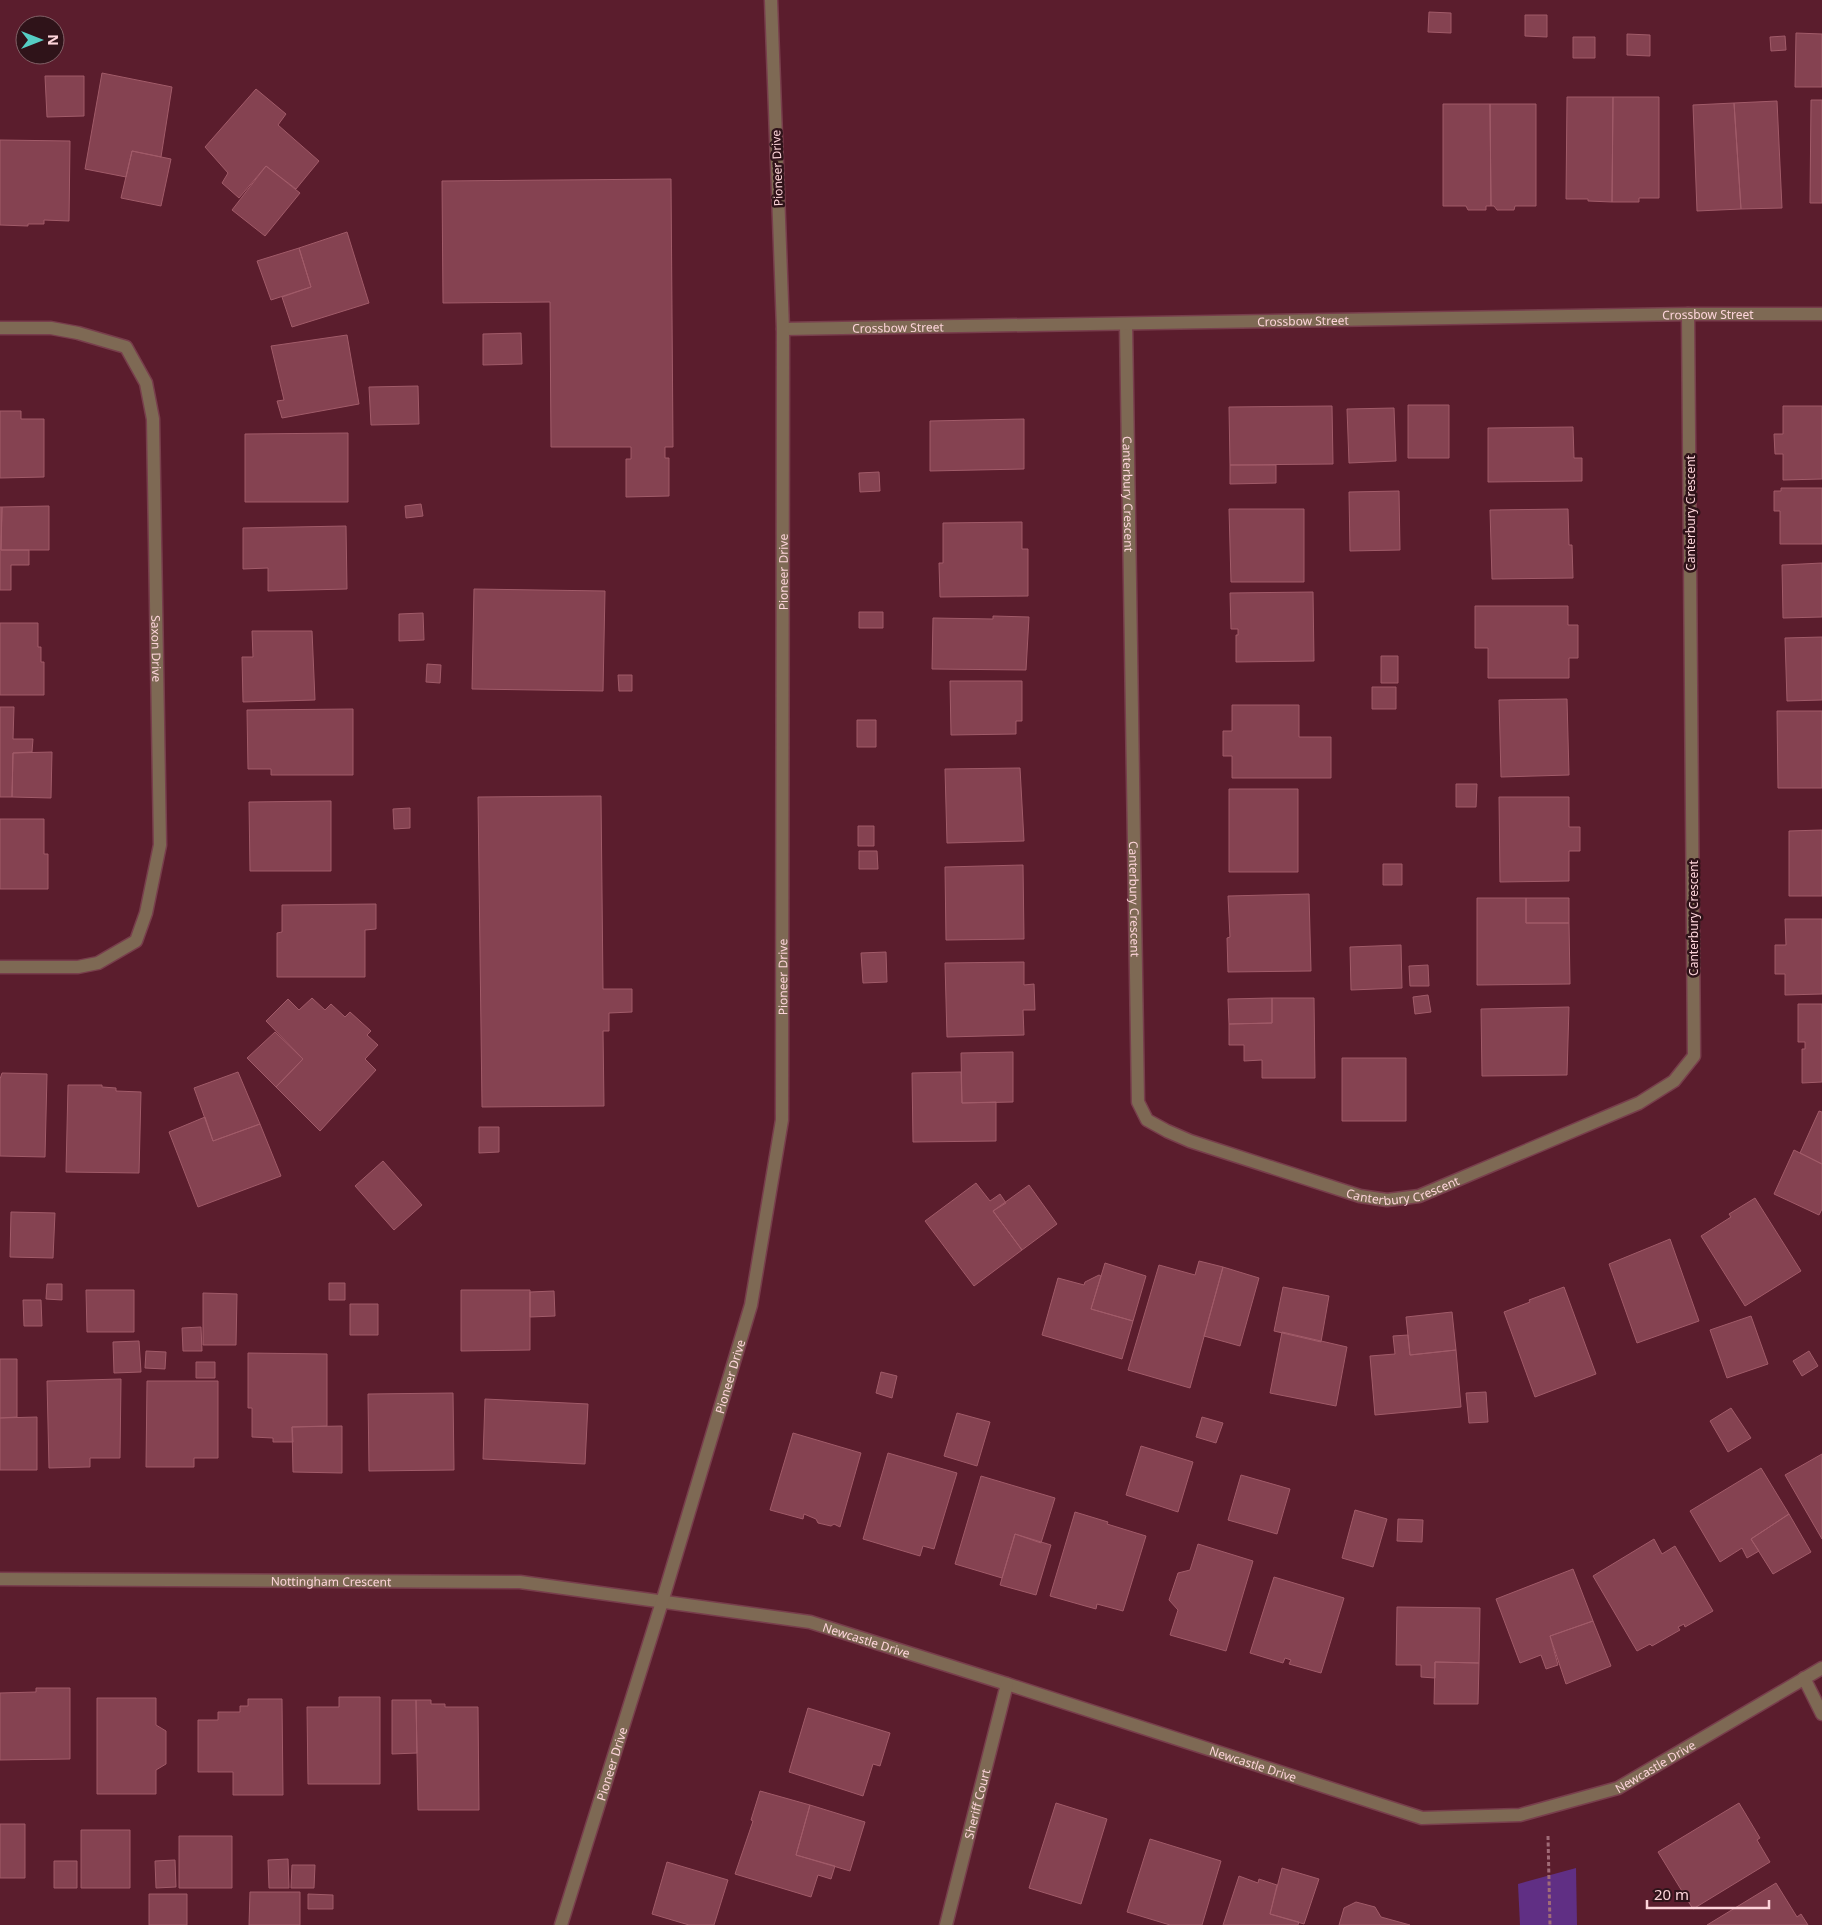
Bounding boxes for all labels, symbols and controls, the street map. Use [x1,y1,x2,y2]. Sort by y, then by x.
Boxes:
north arrow [15,15,65,65]
text: N [44,34,63,46]
street label: Pioneer Drive [767,129,787,206]
street label: Crossbow Street [1662,306,1754,323]
street label: Crossbow Street [1257,311,1350,330]
street label: Crossbow Street [852,318,945,336]
street label: Canterbury Crescent [1119,436,1138,553]
street label: Canterbury Crescent [1682,454,1699,571]
street label: Pioneer Drive [774,534,791,610]
street label: Saxon Drive [148,615,166,682]
street label: Canterbury Crescent [1125,841,1144,958]
street label: Canterbury Crescent [1685,859,1702,976]
street label: Pioneer Drive [774,939,791,1015]
street label: Canterbury Crescent [1344,1171,1462,1209]
street label: Pioneer Drive [711,1337,749,1415]
street label: Nottingham Crescent [271,1572,392,1590]
street label: Newcastle Drive [821,1618,912,1662]
street label: Pioneer Drive [592,1724,631,1803]
street label: Newcastle Drive [1612,1736,1698,1796]
street label: Newcastle Drive [1208,1742,1299,1786]
street label: Sheriff Court [960,1766,994,1841]
scale bar [1647,1878,1770,1910]
text: 20 m [1654,1884,1689,1904]

